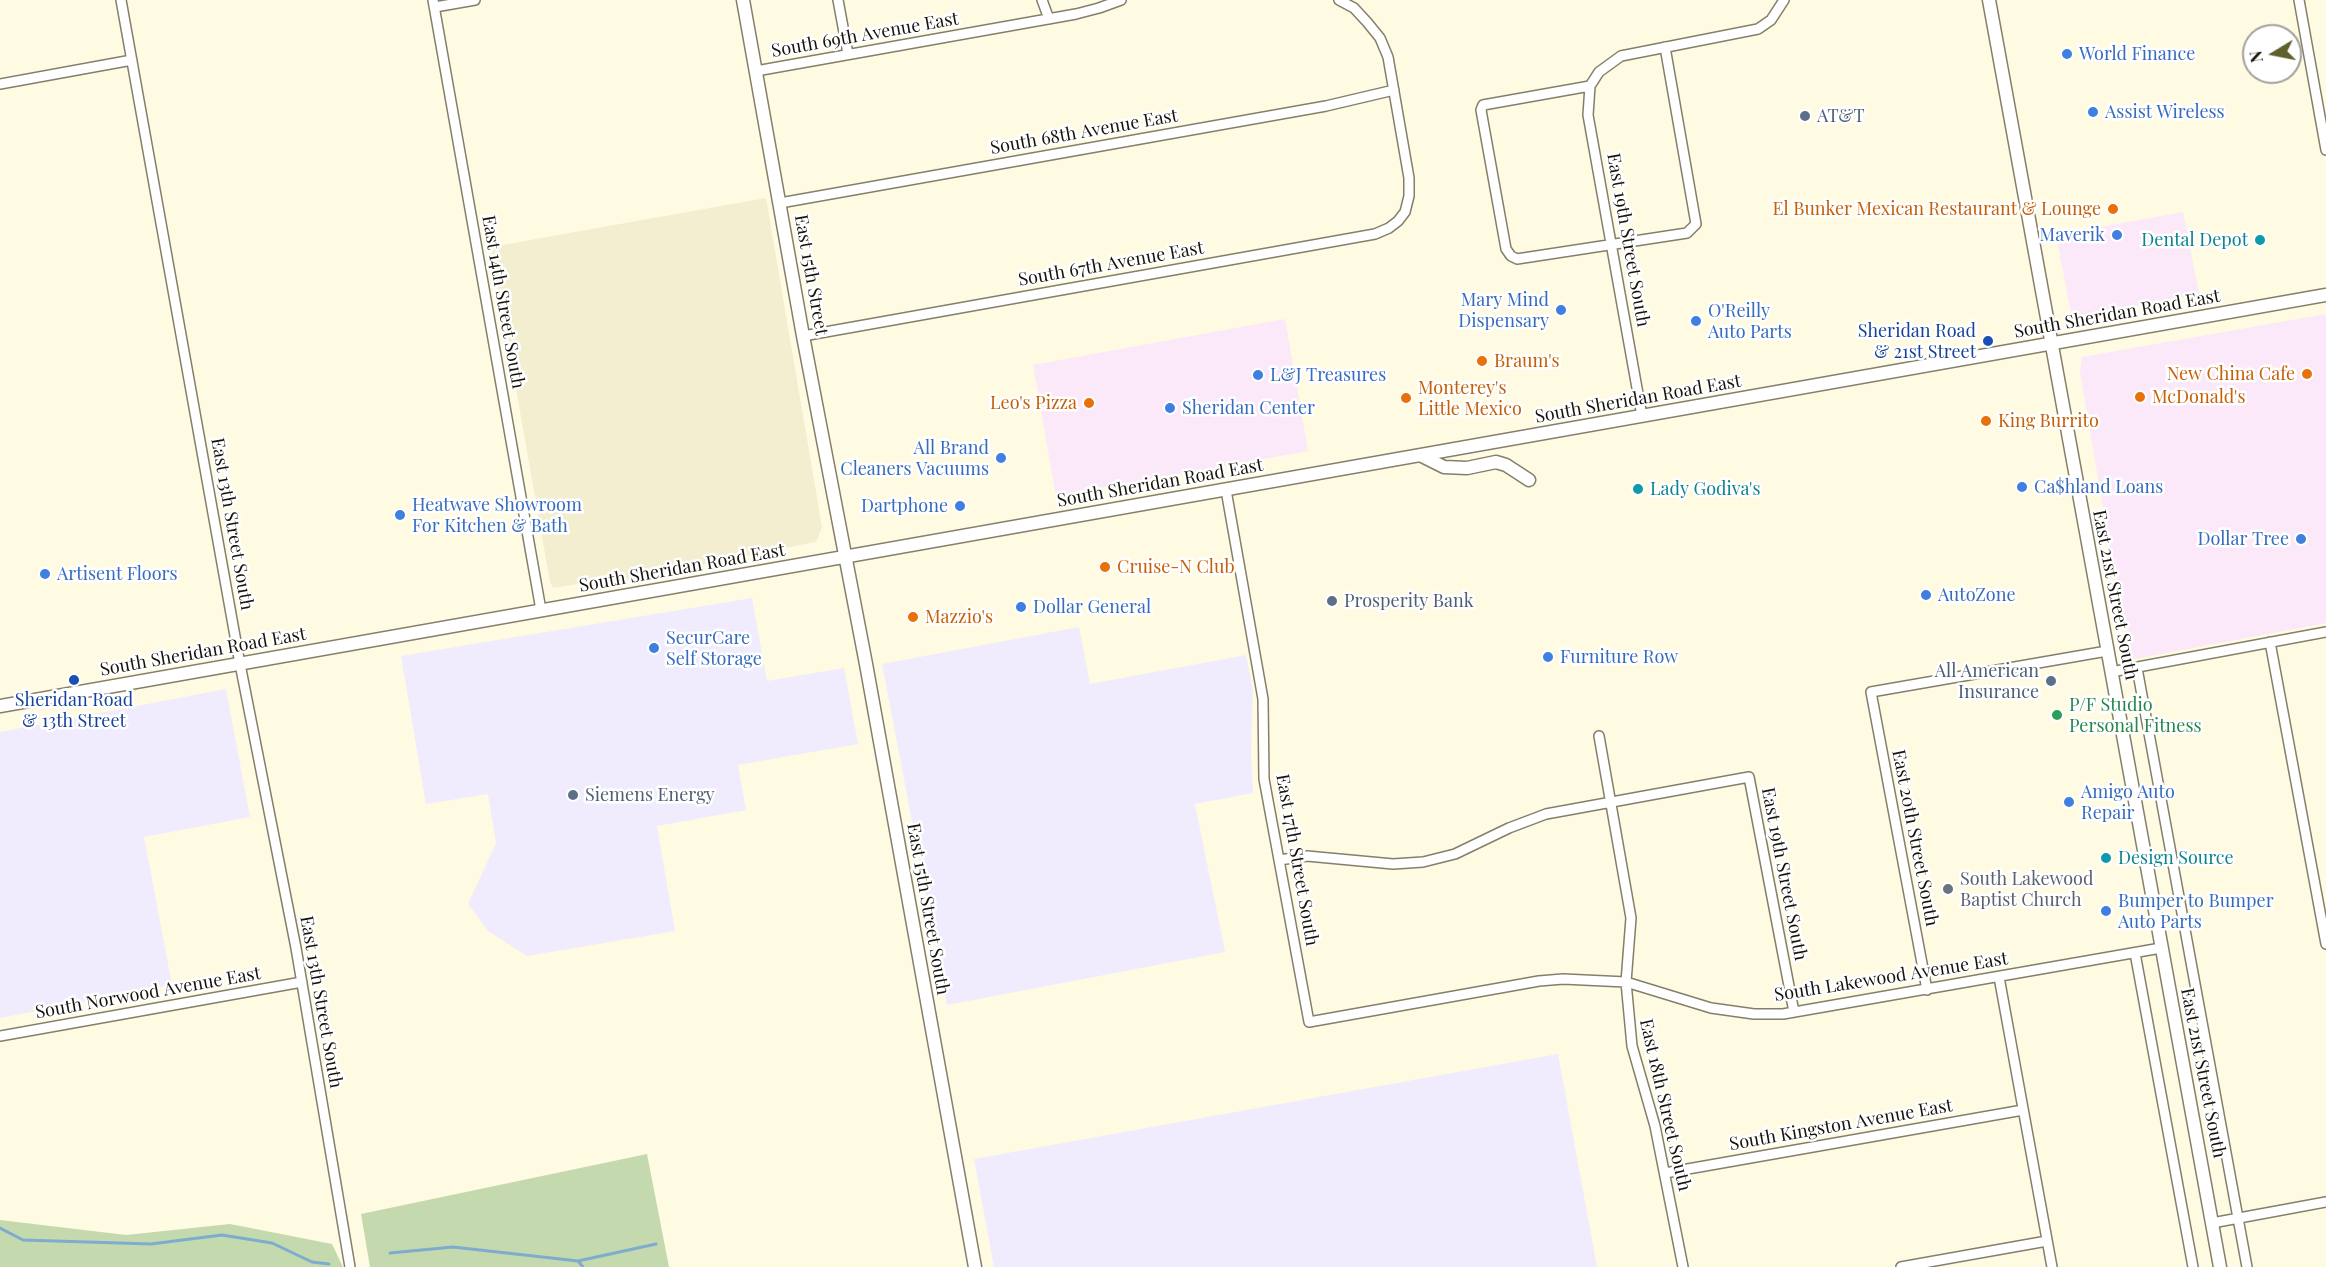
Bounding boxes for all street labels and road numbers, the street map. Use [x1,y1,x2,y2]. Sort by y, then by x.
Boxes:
street label: South 69th Avenue East [770,8,960,62]
street label: South 68th Avenue East [989,105,1179,159]
street label: East 19th Street South [1602,152,1654,328]
street label: East 15th Street [790,213,832,337]
street label: East 14th Street South [477,214,529,390]
street label: South 67th Avenue East [1017,237,1205,291]
street label: South Sheridan Road East [2012,285,2222,343]
street label: South Sheridan Road East [1533,370,1743,428]
street label: East 13th Street South [206,436,258,612]
street label: South Sheridan Road East [1055,454,1265,512]
street label: East 21st Street South [2088,508,2142,682]
street label: South Sheridan Road East [577,539,787,597]
street label: South Sheridan Road East [98,623,308,681]
street label: East 20th Street South [1887,748,1943,928]
street label: East 17th Street South [1271,772,1323,948]
street label: East 19th Street South [1757,786,1811,962]
street label: East 15th Street South [902,821,954,997]
street label: East 13th Street South [295,914,347,1090]
street label: South Lakewood Avenue East [1773,948,2009,1006]
street label: South Norwood Avenue East [34,963,262,1023]
street label: East 21st Street South [2176,986,2230,1160]
street label: East 18th Street South [1635,1017,1695,1193]
street label: South Kingston Avenue East [1728,1095,1954,1155]

